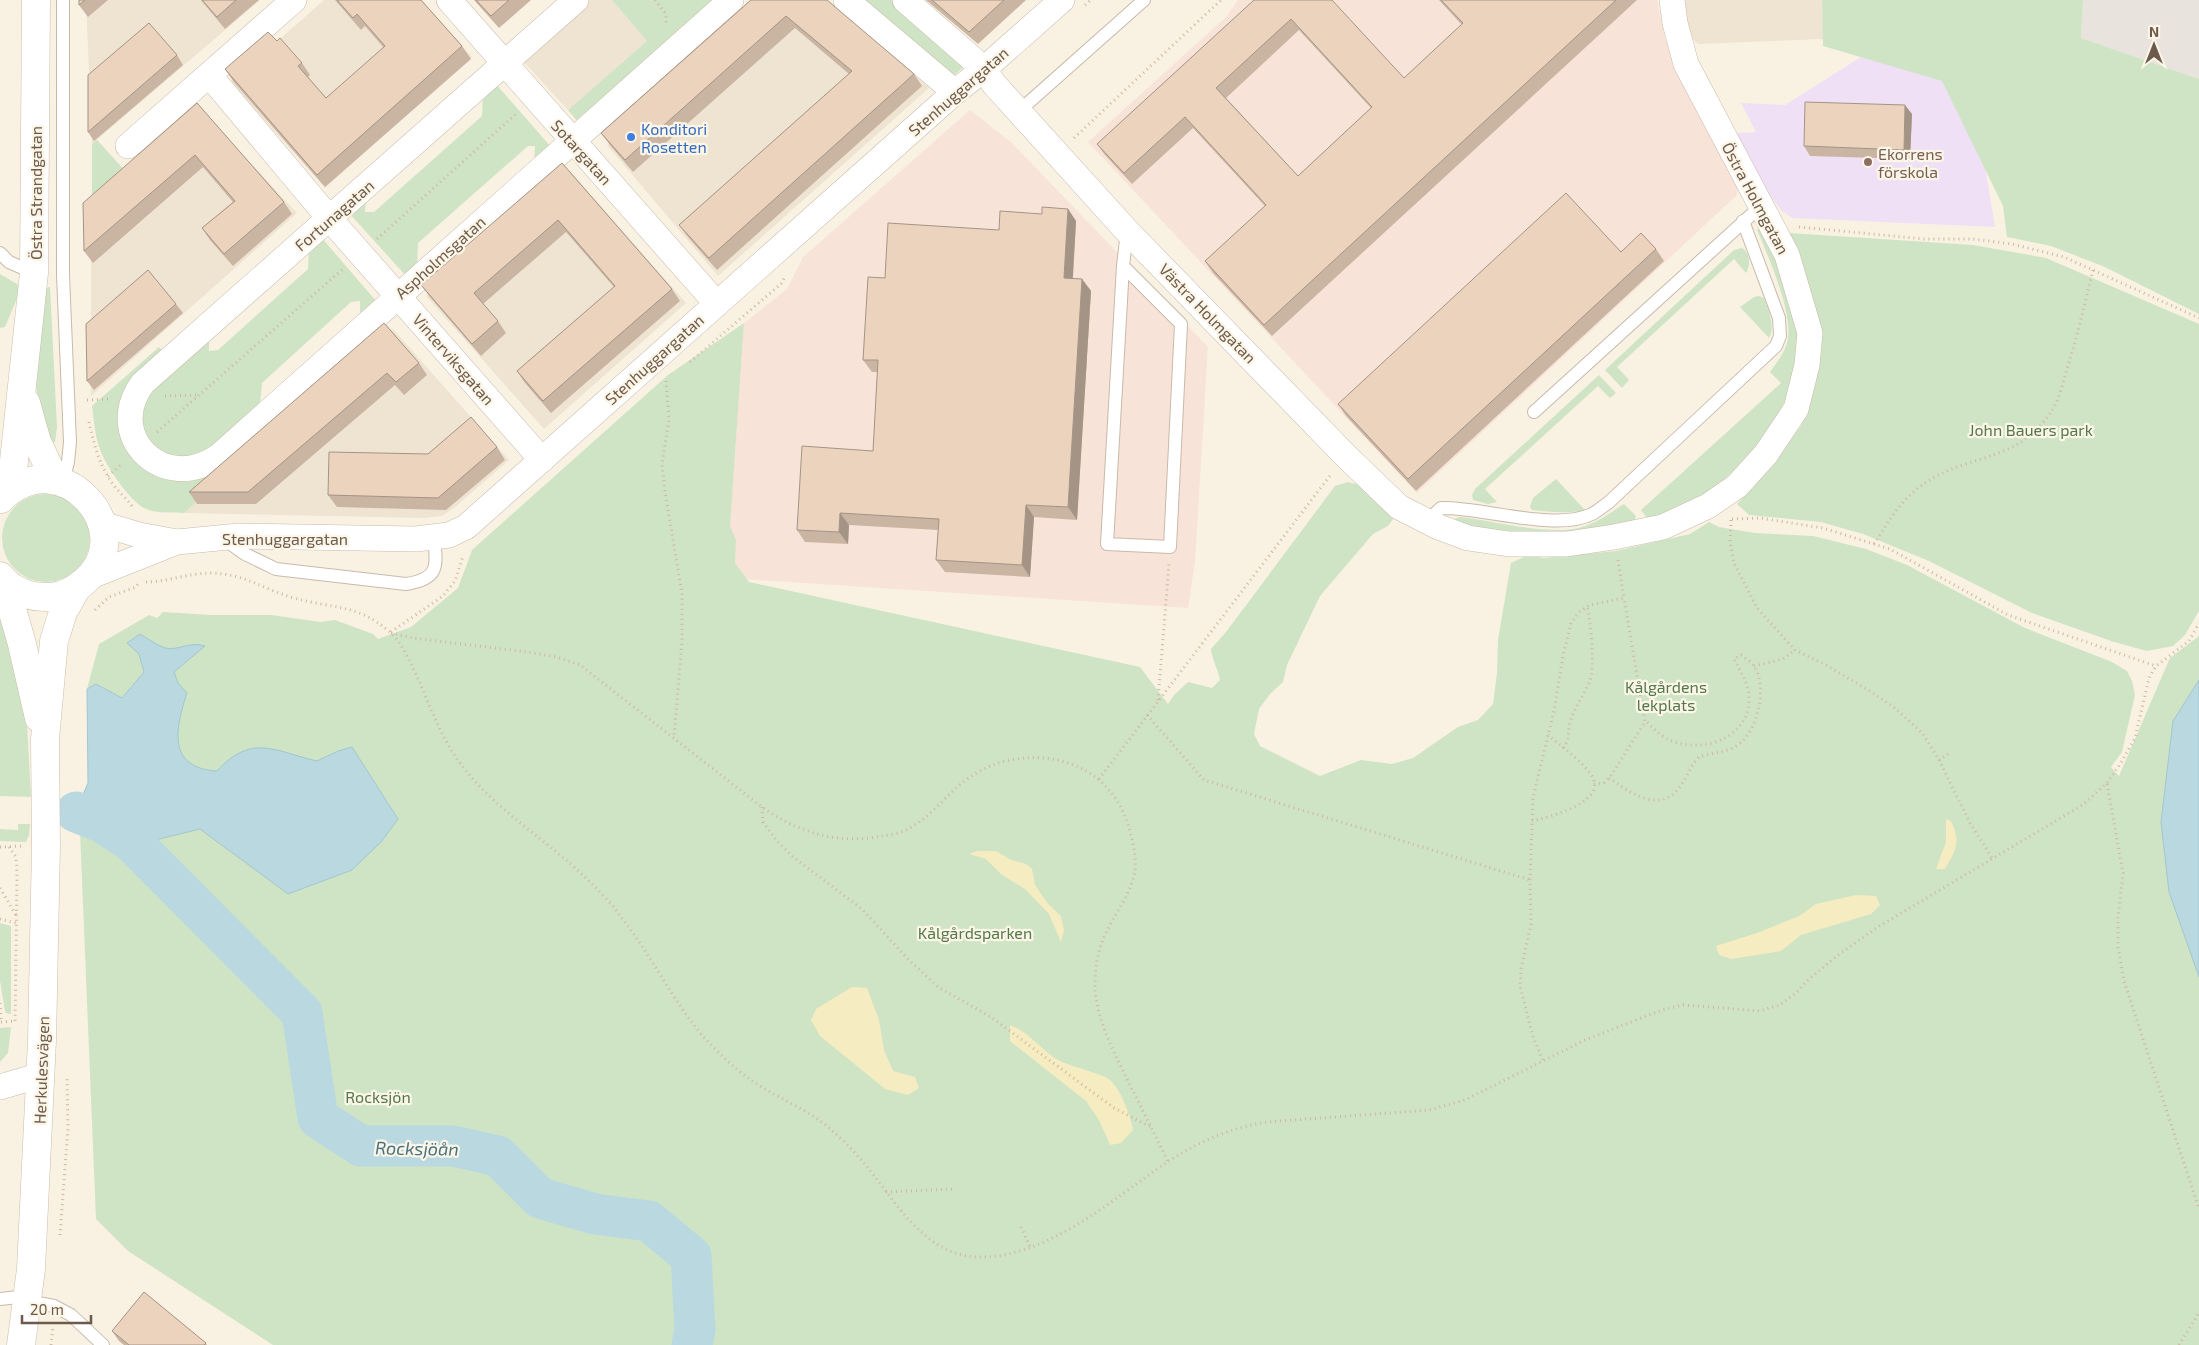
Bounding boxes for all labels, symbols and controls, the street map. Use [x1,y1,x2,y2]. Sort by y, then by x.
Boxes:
north arrow [2129,20,2179,70]
text: N [2149,23,2159,40]
street label: Stenhuggargatan [904,43,1012,139]
street label: Sotargatan [548,116,616,188]
place label: Konditori Rosetten [641,119,707,156]
street label: Östra Strandgatan [26,126,45,260]
marker: Konditori Rosetten [625,131,637,143]
street label: Östra Holmgatan [1718,139,1794,257]
place label: Ekorrens förskola [1878,144,1943,181]
marker: Ekorrens förskola [1862,156,1874,168]
street label: Fortunagatan [290,175,378,255]
street label: Aspholmsgatan [391,212,489,302]
street label: Västra Holmgatan [1156,259,1260,367]
street label: Vinterviksgatan [409,310,499,408]
street label: Stenhuggargatan [601,310,707,408]
park label: John Bauers park [1969,420,2093,439]
street label: Stenhuggargatan [222,529,348,548]
park label: Kålgårdens lekplats [1625,677,1707,714]
park label: Kålgårdsparken [918,923,1032,942]
street label: Herkulesvägen [30,1016,52,1124]
park label: Rocksjön [345,1087,411,1107]
water label: Rocksjöån [375,1136,459,1160]
scale bar [22,1292,91,1324]
text: 20 m [30,1300,64,1318]

